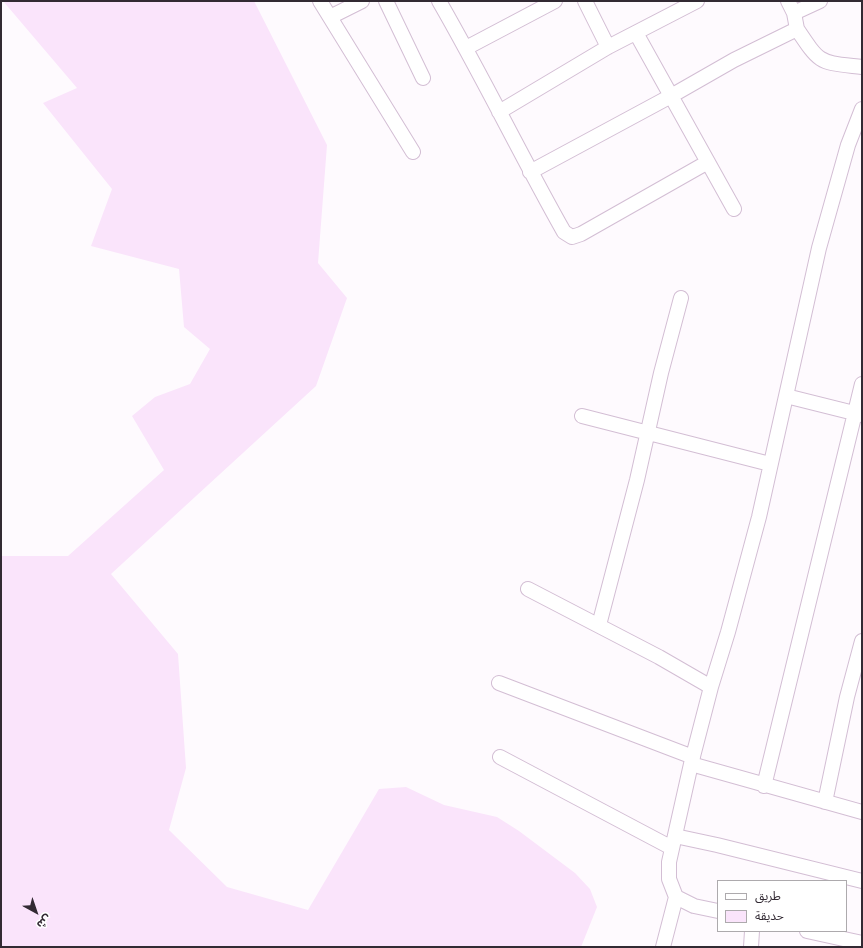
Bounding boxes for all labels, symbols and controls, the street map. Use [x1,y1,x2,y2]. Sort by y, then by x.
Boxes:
legend [717,880,847,932]
text: طريق [755,889,781,903]
north arrow [16,892,56,932]
text: حديقة [755,909,784,923]
text: ش [34,912,54,931]

